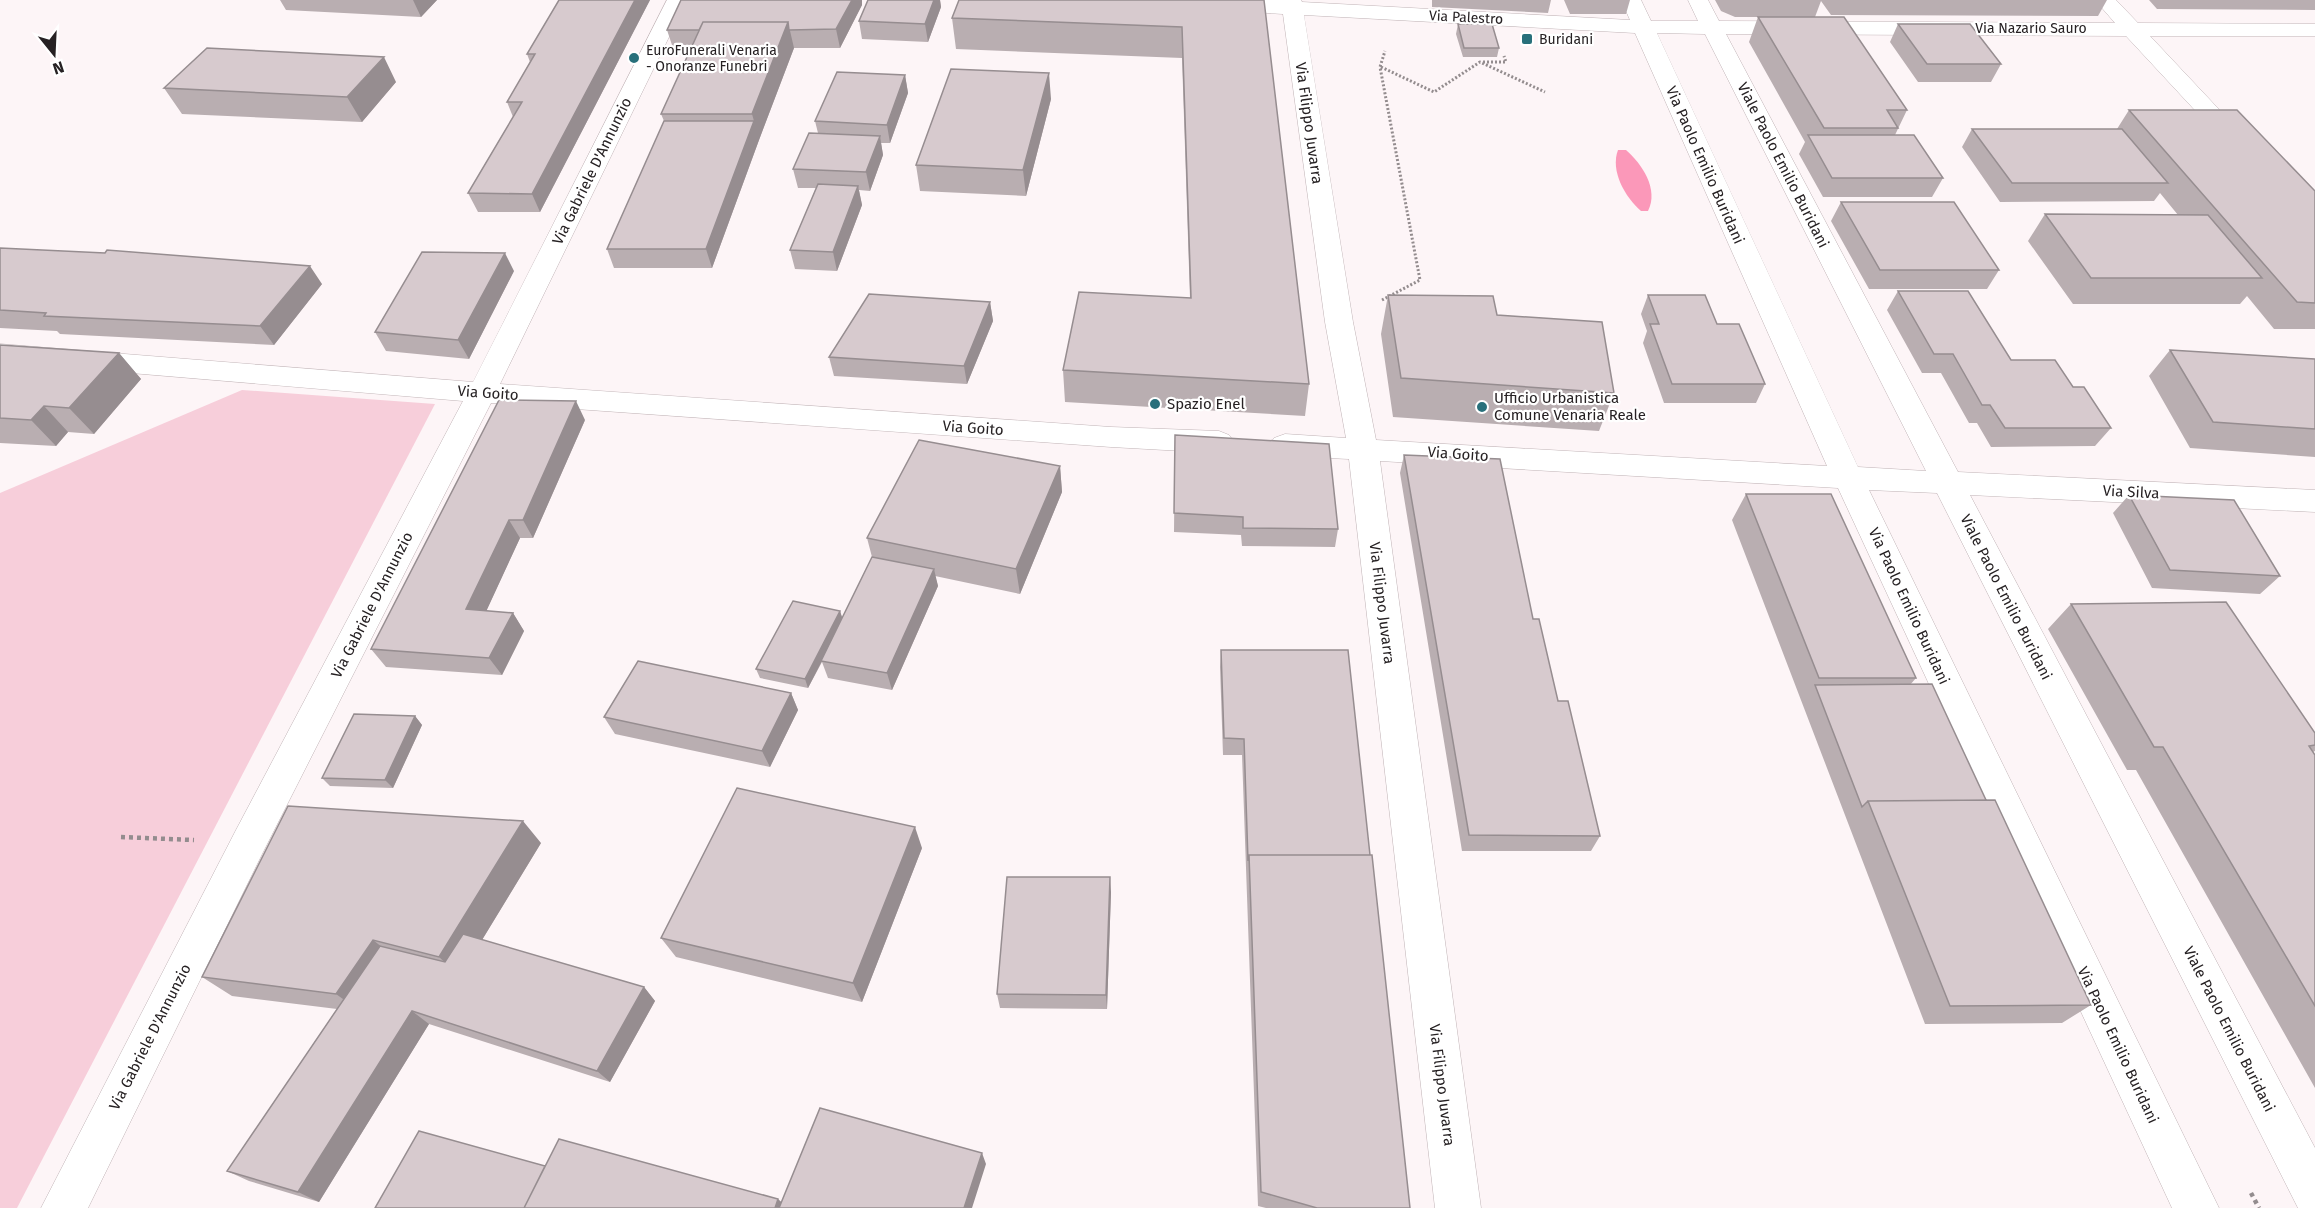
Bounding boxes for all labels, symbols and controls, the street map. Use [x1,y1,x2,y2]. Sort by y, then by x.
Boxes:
street label: Via Palestro [1428,7,1504,28]
street label: Via Nazario Sauro [1975,20,2087,37]
north arrow [24,24,84,84]
place label: Buridani [1539,31,1593,48]
marker: Buridani [1520,32,1534,46]
place label: EuroFunerali Venaria - Onoranze Funebri [646,42,777,75]
marker: EuroFunerali Venaria - Onoranze Funebri [627,51,641,65]
text: N [51,57,66,78]
street label: Via Filippo Juvarra [1292,61,1326,185]
street label: Viale Paolo Emilio Buridani [1733,79,1833,251]
street label: Via Paolo Emilio Buridani [1662,83,1748,247]
street label: Via Gabriele D'Annunzio [548,94,636,248]
street label: Via Goito [457,382,519,404]
place label: Ufficio Urbanistica Comune Venaria Reale [1494,389,1646,424]
place label: Spazio Enel [1167,395,1245,413]
marker: Spazio Enel [1148,397,1162,411]
marker: Ufficio Urbanistica Comune Venaria Reale [1475,400,1489,414]
street label: Via Goito [942,417,1004,439]
street label: Via Goito [1427,443,1489,465]
street label: Via Silva [2102,482,2160,502]
street label: Viale Paolo Emilio Buridani [1956,511,2056,683]
street label: Via Paolo Emilio Buridani [1865,525,1953,687]
street label: Via Gabriele D'Annunzio [327,529,417,681]
street label: Via Filippo Juvarra [1366,541,1398,665]
street label: Viale Paolo Emilio Buridani [2179,943,2279,1115]
street label: Via Gabriele D'Annunzio [105,961,195,1113]
street label: Via Paolo Emilio Buridani [2074,964,2162,1126]
street label: Via Filippo Juvarra [1426,1023,1458,1147]

